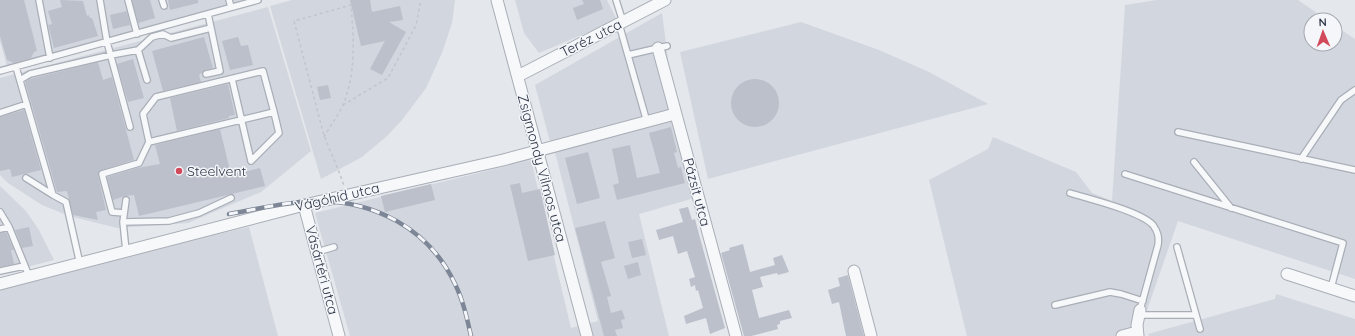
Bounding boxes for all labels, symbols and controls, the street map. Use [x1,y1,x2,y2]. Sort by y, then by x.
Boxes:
north arrow [1303,12,1343,52]
street label: Teréz utca [557,15,625,61]
text: N [1318,15,1327,29]
street label: Zsigmondy Vilmos utca [514,92,570,244]
street label: Pázsit utca [679,156,715,228]
place label: Steelvent [187,162,247,180]
marker: Steelvent [174,166,184,176]
street label: Vágóhíd utca [293,179,381,215]
street label: Vásártéri utca [301,224,343,316]

